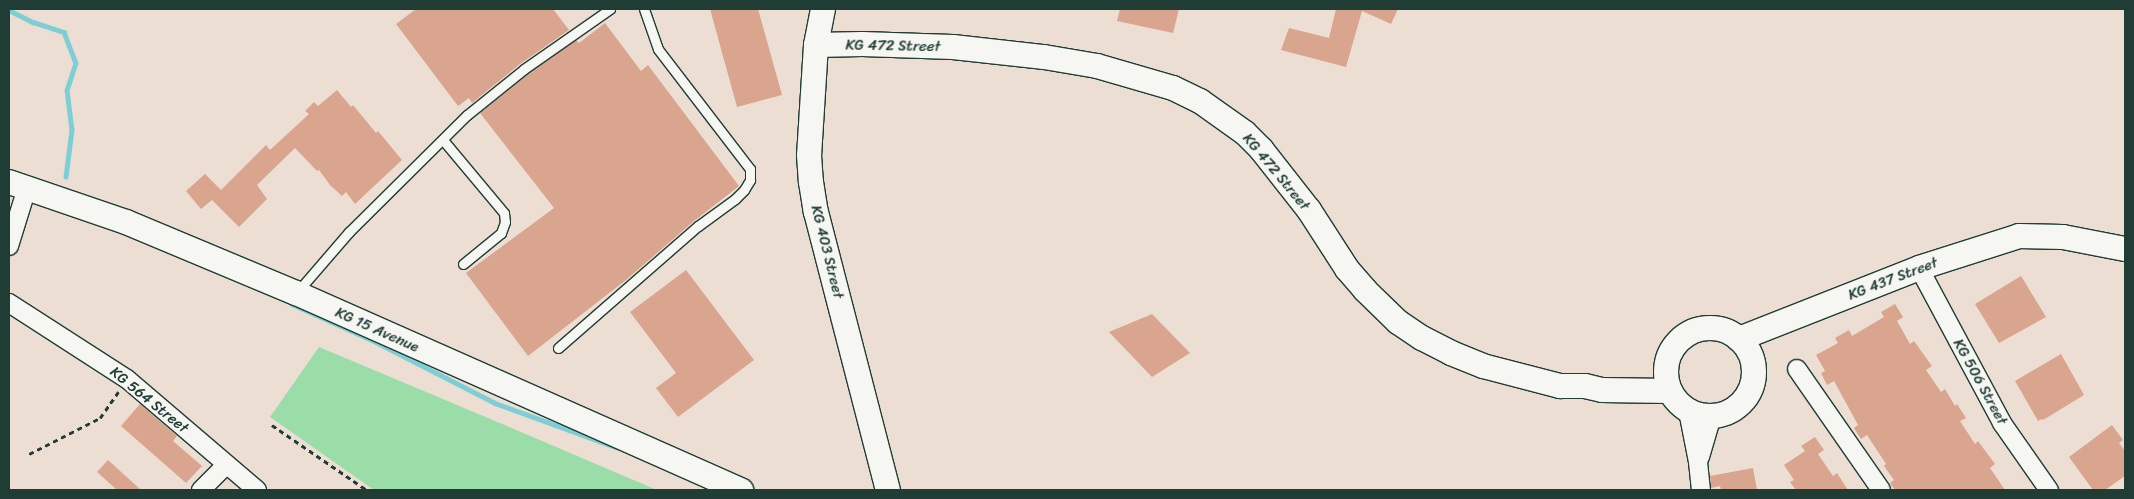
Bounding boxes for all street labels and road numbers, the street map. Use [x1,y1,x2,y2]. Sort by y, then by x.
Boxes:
street label: KG 472 Street [845,36,941,56]
street label: KG 472 Street [1238,129,1314,215]
street label: KG 403 Street [807,203,847,301]
street label: KG 437 Street [1845,253,1941,305]
street label: KG 15 Avenue [332,304,422,356]
street label: KG 506 Street [1949,335,2011,429]
street label: KG 564 Street [106,363,192,437]

